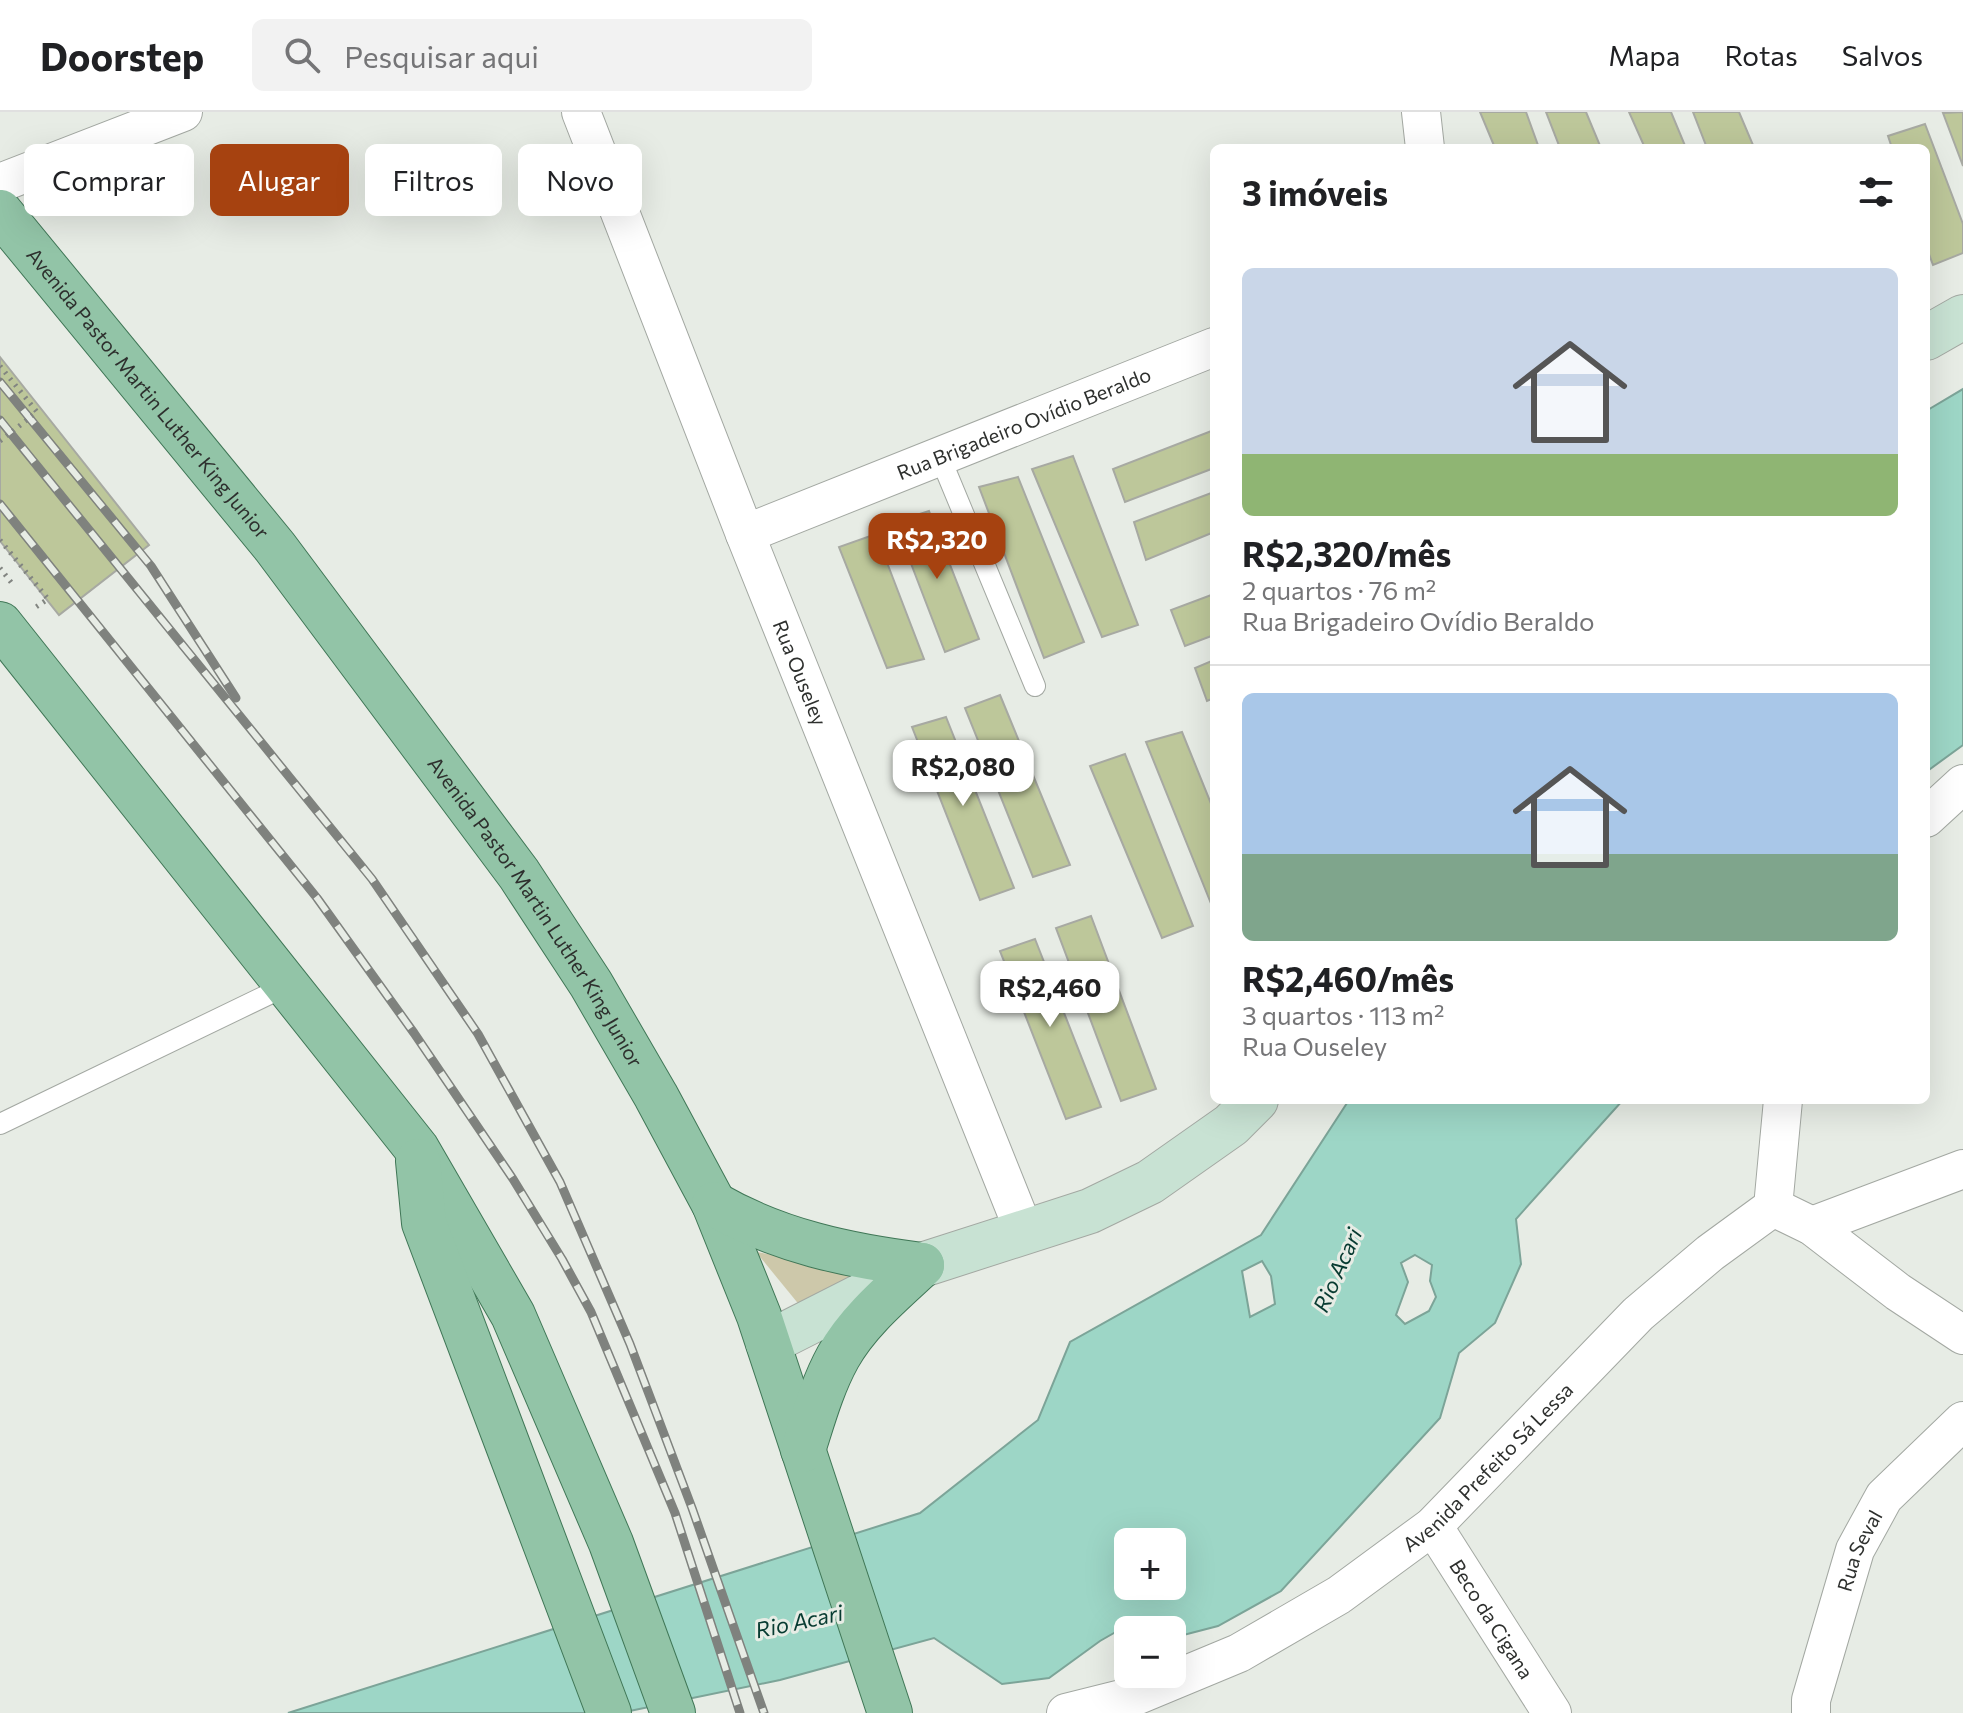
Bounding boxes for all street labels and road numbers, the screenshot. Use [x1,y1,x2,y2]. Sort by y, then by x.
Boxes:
street label: Avenida Pastor Martin Luther King Junior [22,243,275,543]
street label: Rua Brigadeiro Ovídio Beraldo [893,361,1154,484]
street label: Rua Ouseley [769,616,832,729]
street label: Avenida Pastor Martin Luther King Junior [423,751,648,1071]
street label: Avenida Prefeito Sá Lessa [1398,1377,1577,1556]
street label: Rua Seval [1832,1506,1887,1594]
street label: Beco da Cigana [1445,1555,1539,1683]

